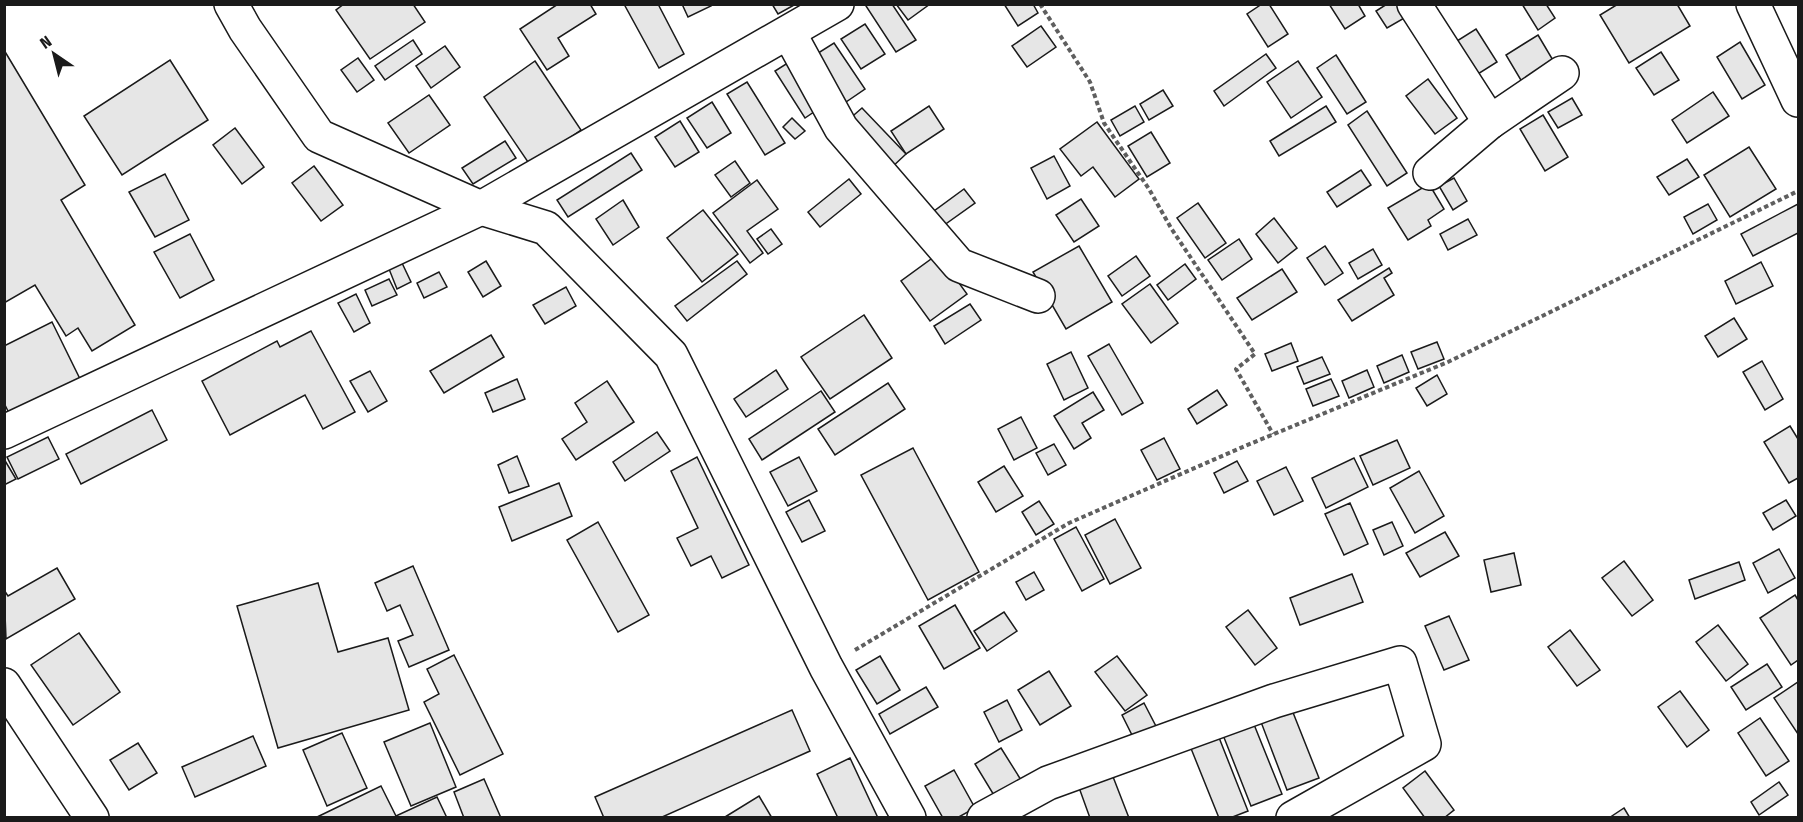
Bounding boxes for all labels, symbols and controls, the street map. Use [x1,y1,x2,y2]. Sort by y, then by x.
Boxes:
north arrow [24,24,84,84]
text: N [36,32,55,53]

